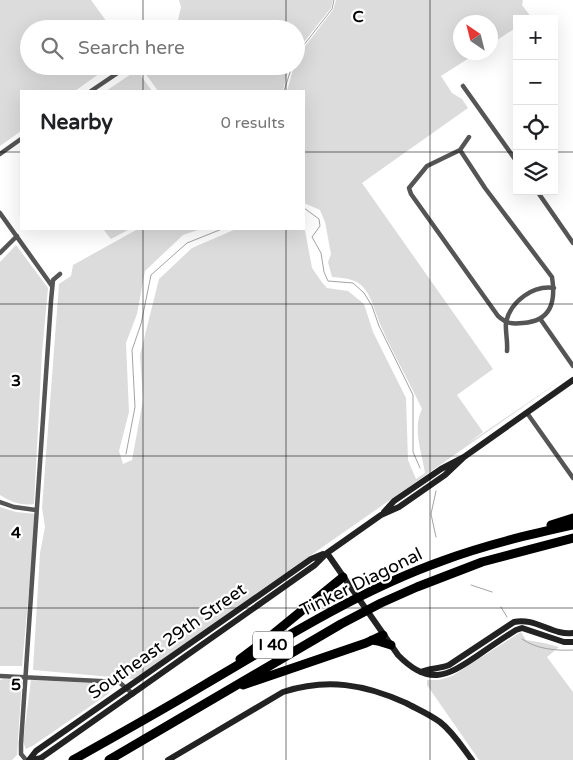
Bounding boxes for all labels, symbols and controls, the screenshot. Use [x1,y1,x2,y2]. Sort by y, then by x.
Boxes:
text: C [352,7,364,27]
north arrow [453,15,498,60]
map controls [513,15,558,195]
button: + [513,15,558,60]
search box [20,20,305,75]
icon: search [38,34,66,62]
text: Search here [78,37,185,59]
button: − [513,60,558,105]
button: locate [513,105,558,150]
text: Nearby [40,110,113,135]
text: 0 results [221,113,285,133]
button: layers [513,150,558,195]
text: 3 [11,371,21,391]
text: 4 [11,523,21,543]
street label: Tinker Diagonal [296,543,426,621]
street label: Southeast 29th Street [84,578,250,704]
road number: I 40 [253,632,293,658]
text: 5 [11,675,21,695]

